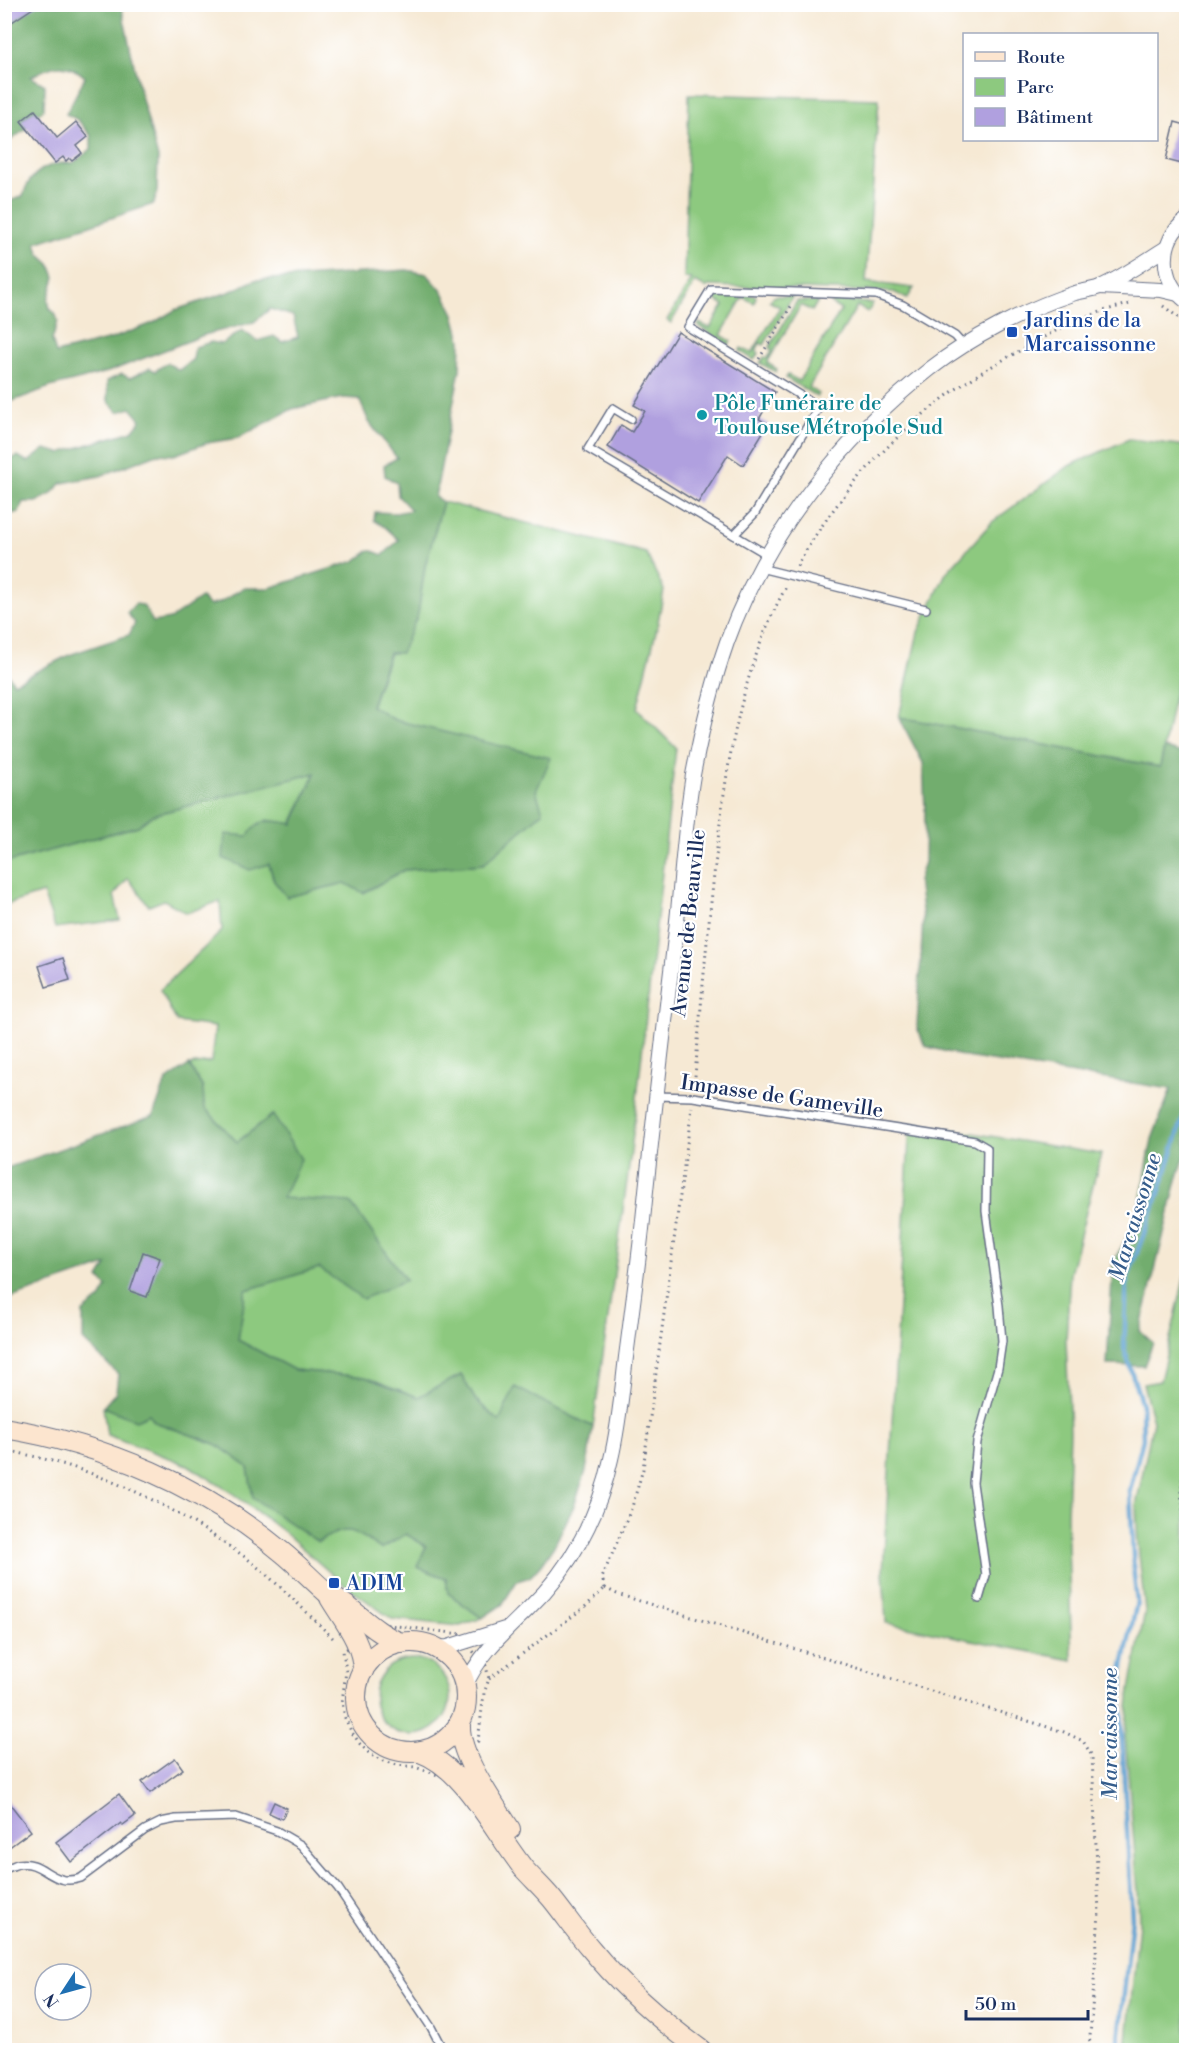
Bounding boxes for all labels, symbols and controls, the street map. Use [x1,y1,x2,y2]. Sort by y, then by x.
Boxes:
legend [963,33,1158,141]
text: Route [1017,46,1065,69]
text: Parc [1017,76,1054,99]
text: Bâtiment [1016,106,1094,129]
place label: Jardins de la Marcaissonne [1023,308,1156,358]
marker: Jardins de la Marcaissonne [1005,325,1019,339]
place label: Pôle Funéraire de Toulouse Métropole Sud [714,391,943,441]
marker: Pôle Funéraire de Toulouse Métropole Sud [695,408,709,422]
street label: Avenue de Beauville [666,828,712,1019]
street label: Impasse de Gameville [679,1070,885,1124]
water label: Marcaissonne [1103,1150,1168,1285]
place label: ADIM [345,1571,404,1597]
marker: ADIM [327,1576,341,1590]
water label: Marcaissonne [1097,1668,1124,1800]
north arrow [33,1962,93,2022]
scale bar [966,1983,1088,2021]
text: N [40,1989,63,2011]
text: 50 m [975,1993,1017,2016]

